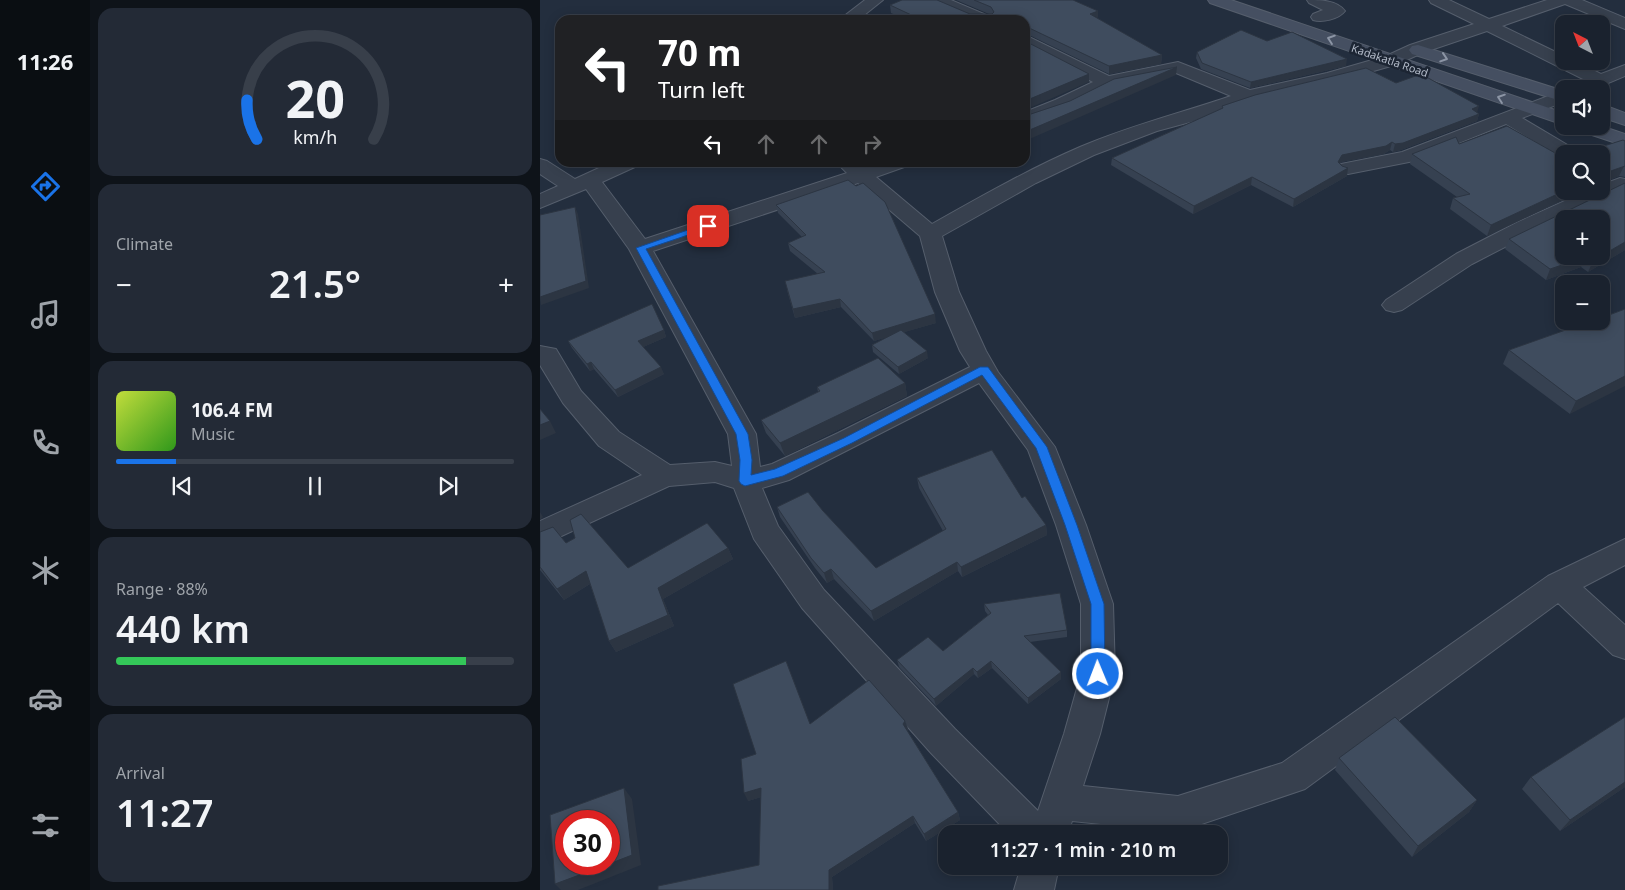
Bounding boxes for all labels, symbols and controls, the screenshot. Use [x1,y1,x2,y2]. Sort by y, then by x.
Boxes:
north arrow [1555,15,1610,70]
map controls [1555,15,1610,330]
text: 70 m [658,29,741,76]
icon: left [575,35,640,100]
one-way arrow [1327,35,1336,45]
street label: Kadakatla Road [1350,40,1430,80]
text: 11:26 [17,46,73,76]
one-way arrow [1439,53,1448,63]
text: 20 [285,62,345,133]
text: Turn left [658,74,745,104]
button: sound [1555,80,1610,135]
one-way arrow [1497,94,1506,104]
text: km/h [293,125,337,149]
icon: left [699,130,727,158]
icon: ahead [752,130,780,158]
icon: ahead [805,130,833,158]
icon: right [858,130,886,158]
button: search [1555,145,1610,200]
icon: directions [28,169,63,204]
pin [687,205,729,247]
button: + [1555,210,1610,265]
icon: arrive [694,212,722,240]
text: Climate [116,233,173,255]
text: 21.5° [269,257,361,309]
text: − [116,265,132,303]
text: + [498,265,514,303]
button: − [1555,275,1610,330]
icon: music [28,297,63,332]
text: 106.4 FM [191,397,273,423]
text: Music [191,423,235,445]
icon: phone [28,425,63,460]
icon: previous [168,472,196,500]
icon: pause [301,472,329,500]
icon: next [434,472,462,500]
icon: climate [28,553,63,588]
text: Range · 88% [116,578,208,600]
text: 440 km [116,602,250,654]
position arrow [1071,647,1123,699]
icon: car [28,681,63,716]
text: Arrival [116,762,165,784]
text: 11:27 [116,786,213,838]
icon: filters [28,808,63,843]
speed limit sign: 30 [555,810,620,875]
text: 11:27 · 1 min · 210 m [990,837,1176,863]

